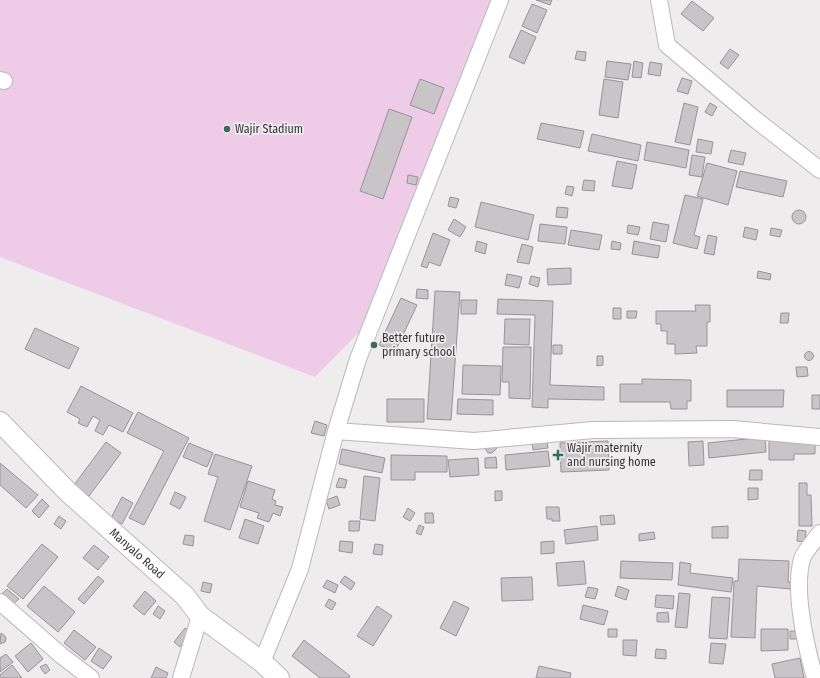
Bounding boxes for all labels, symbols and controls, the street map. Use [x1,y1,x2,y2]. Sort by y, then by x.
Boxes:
place label: Wajir Stadium [235,122,303,136]
marker: Wajir Stadium [222,124,232,134]
place label: Better future primary school [382,331,455,359]
marker: Better future primary school [369,340,379,350]
place label: Wajir maternity and nursing home [567,441,656,469]
marker: Wajir maternity and nursing home [552,449,564,461]
street label: Manyalo Road [107,525,167,581]

